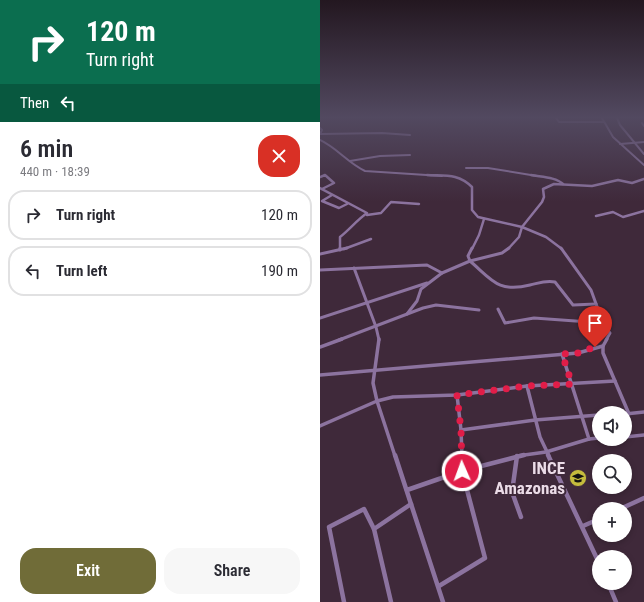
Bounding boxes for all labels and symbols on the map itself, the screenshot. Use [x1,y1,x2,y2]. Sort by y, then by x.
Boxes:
pin [578,306,612,347]
position arrow [441,450,483,492]
place label: INCE Amazonas [495,458,565,498]
school or university icon: INCE Amazonas [568,468,588,488]

